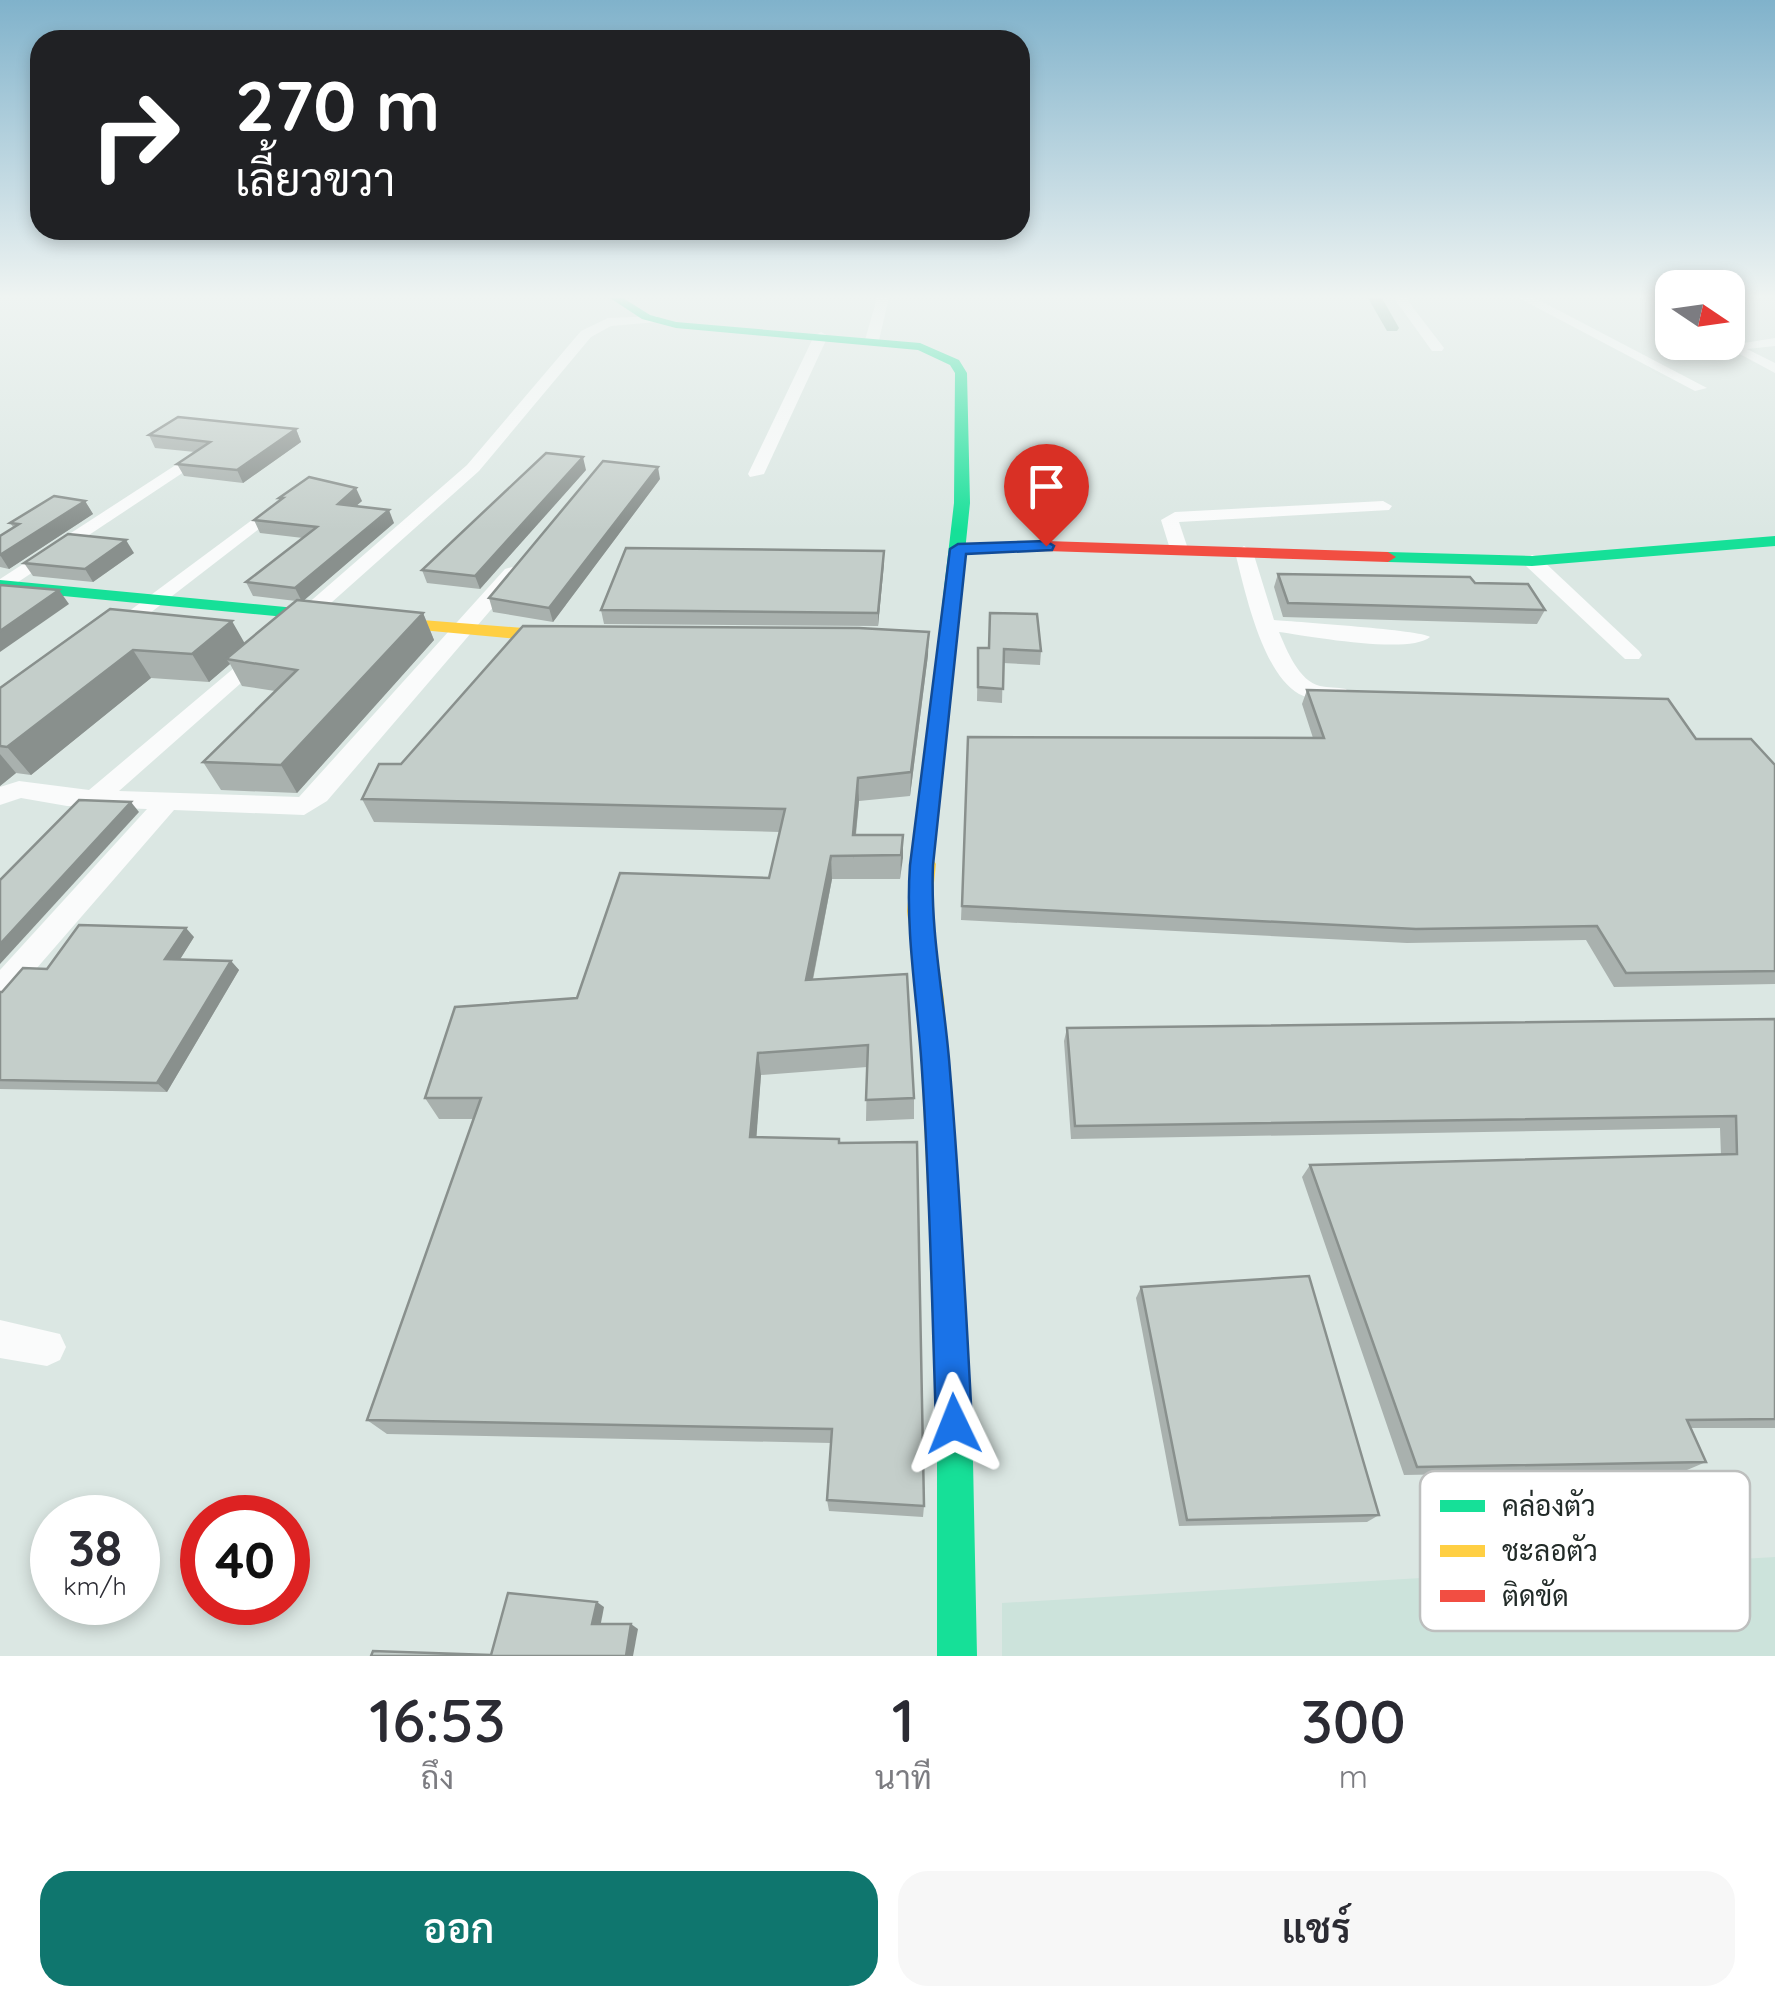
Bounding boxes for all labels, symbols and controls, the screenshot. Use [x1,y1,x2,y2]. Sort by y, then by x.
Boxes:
text: 270 m [235,61,440,149]
icon: right [70,70,200,200]
text: เลี้ยวขวา [235,151,395,207]
north arrow [1655,270,1745,360]
map controls [1655,270,1745,360]
pin [1004,444,1089,547]
icon: arrive [1019,459,1074,514]
position arrow [902,1372,1006,1476]
legend [1420,1471,1750,1631]
text: คล่องตัว [1502,1488,1596,1523]
speed limit sign: 40 [180,1495,310,1625]
text: 38 [68,1516,122,1579]
text: ชะลอตัว [1502,1533,1598,1568]
text: km/h [63,1570,127,1601]
text: ติดขัด [1502,1578,1569,1613]
text: 16:53 [369,1682,506,1757]
text: 1 [892,1682,915,1757]
text: 300 [1301,1683,1406,1758]
text: m [1339,1756,1368,1796]
text: ถึง [421,1757,454,1797]
text: นาที [875,1757,932,1797]
button: ออก [40,1871,878,1986]
button: แชร์ [898,1871,1735,1986]

